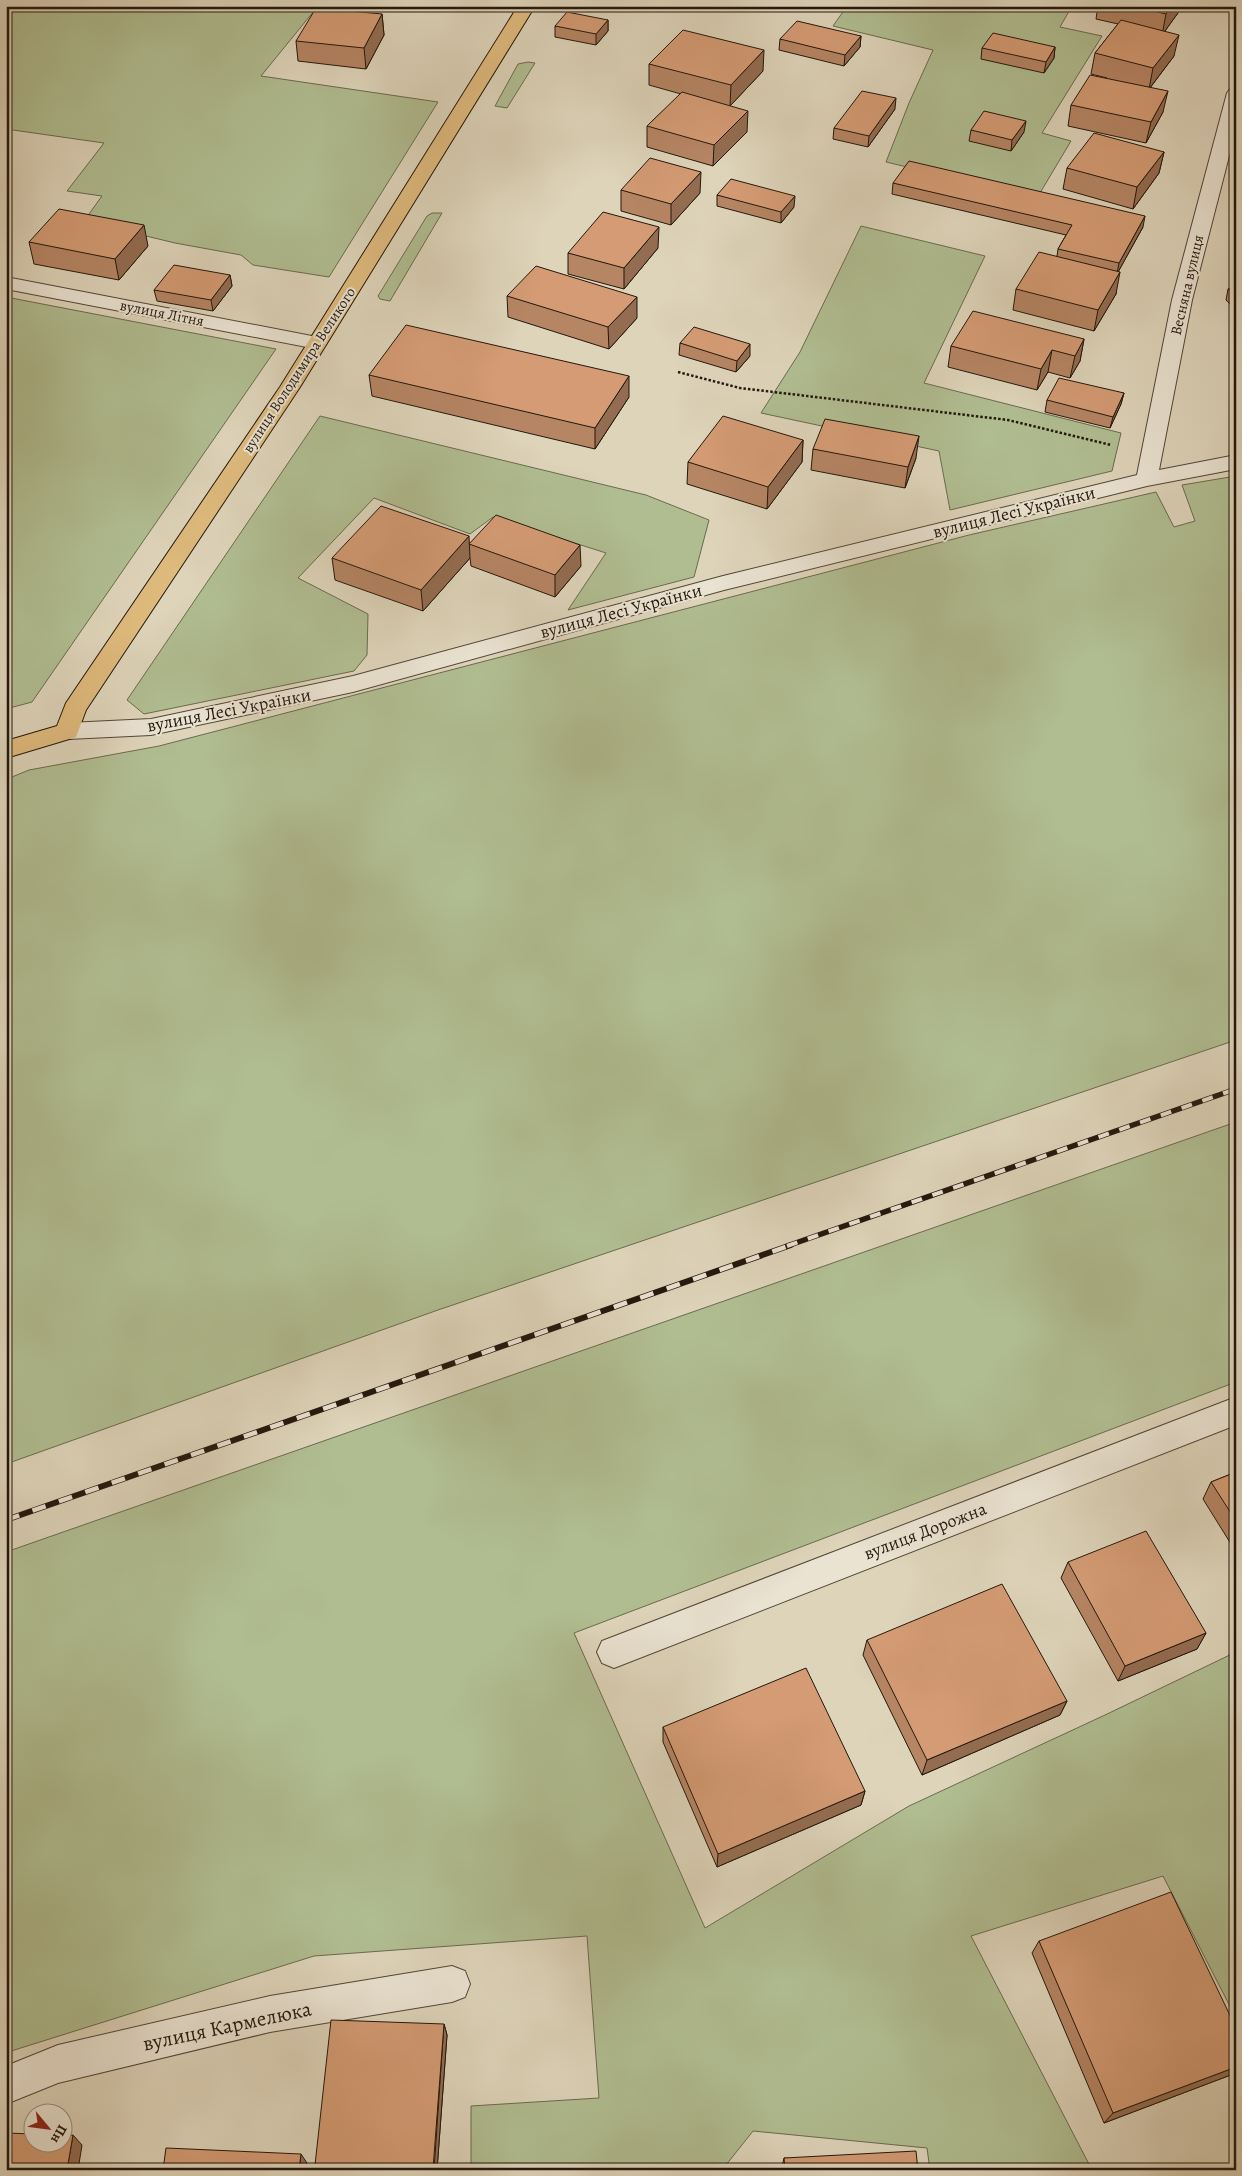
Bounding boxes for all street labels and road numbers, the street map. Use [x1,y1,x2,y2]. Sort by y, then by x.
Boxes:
street label: Весняна вулиця [1166,233,1208,337]
street label: вулиця Володимира Великого [238,283,360,457]
street label: вулиця Літня [118,295,206,331]
street label: вулиця Лесі Українки [930,480,1098,544]
street label: вулиця Лесі Українки [537,578,705,644]
street label: вулиця Лесі Українки [145,682,313,738]
street label: вулиця Дорожна [860,1496,990,1565]
street label: вулиця Кармелюка [140,1994,314,2058]

